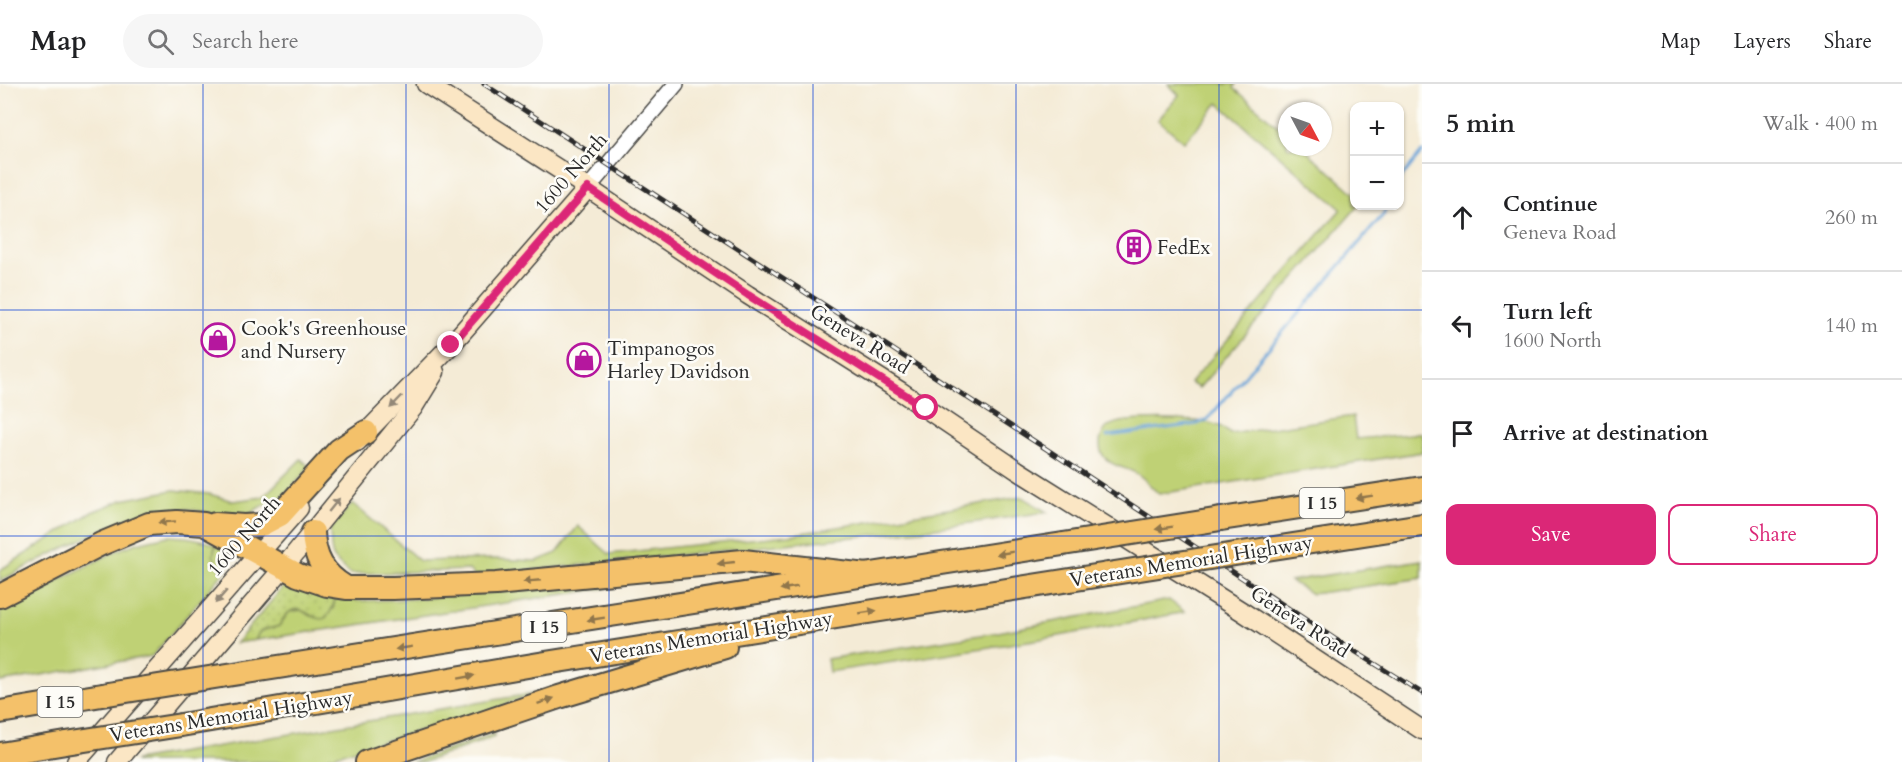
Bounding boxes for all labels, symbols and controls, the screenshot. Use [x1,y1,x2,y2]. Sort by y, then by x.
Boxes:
search box [123,14,543,68]
text: Map [30,22,87,60]
icon: search [144,25,177,58]
text: Search here [192,26,299,56]
text: Map [1661,27,1701,56]
text: Layers [1734,27,1791,56]
text: Share [1824,27,1872,56]
north arrow [1278,102,1332,156]
map controls [1350,102,1404,210]
button: + [1350,102,1404,156]
text: 5 min [1446,106,1515,141]
text: Walk · 400 m [1763,110,1878,137]
street label: 1600 North [528,127,614,219]
button: − [1350,156,1404,210]
text: Continue [1503,189,1598,219]
icon: ahead [1446,201,1479,234]
text: 260 m [1825,204,1878,231]
text: Geneva Road [1503,219,1616,246]
building icon: FedEx [1116,229,1152,265]
place label: FedEx [1157,234,1210,261]
street label: Geneva Road [805,297,916,381]
text: Turn left [1503,297,1592,327]
icon: left [1446,309,1479,342]
text: 140 m [1825,312,1878,339]
place label: Cook's Greenhouse and Nursery [241,315,406,365]
shop icon: Cook's Greenhouse and Nursery [200,322,236,358]
text: 1600 North [1503,327,1602,354]
route end [437,331,463,357]
place label: Timpanogos Harley Davidson [607,335,751,385]
shop icon: Timpanogos Harley Davidson [566,342,602,378]
route start [912,394,938,420]
one-way arrow [389,395,403,409]
icon: arrive [1446,417,1479,450]
text: Arrive at destination [1503,418,1708,448]
road number: I 15 [1300,488,1344,518]
street label: 1600 North [201,490,287,582]
one-way arrow [1355,492,1374,501]
one-way arrow [328,497,341,513]
button: Save [1446,504,1656,565]
button: Share [1668,504,1878,565]
one-way arrow [157,518,176,527]
one-way arrow [1154,524,1173,533]
street label: Veterans Memorial Highway [1067,528,1315,594]
one-way arrow [995,549,1014,558]
one-way arrow [716,558,735,568]
one-way arrow [522,577,541,586]
street label: Geneva Road [1245,580,1355,664]
one-way arrow [779,583,798,592]
one-way arrow [215,589,228,604]
street label: Veterans Memorial Highway [587,604,835,670]
one-way arrow [858,608,877,617]
road number: I 15 [522,612,566,642]
one-way arrow [587,614,606,623]
one-way arrow [394,644,413,653]
one-way arrow [457,672,476,681]
street label: Veterans Memorial Highway [107,683,355,749]
road number: I 15 [38,687,82,717]
one-way arrow [537,696,555,706]

